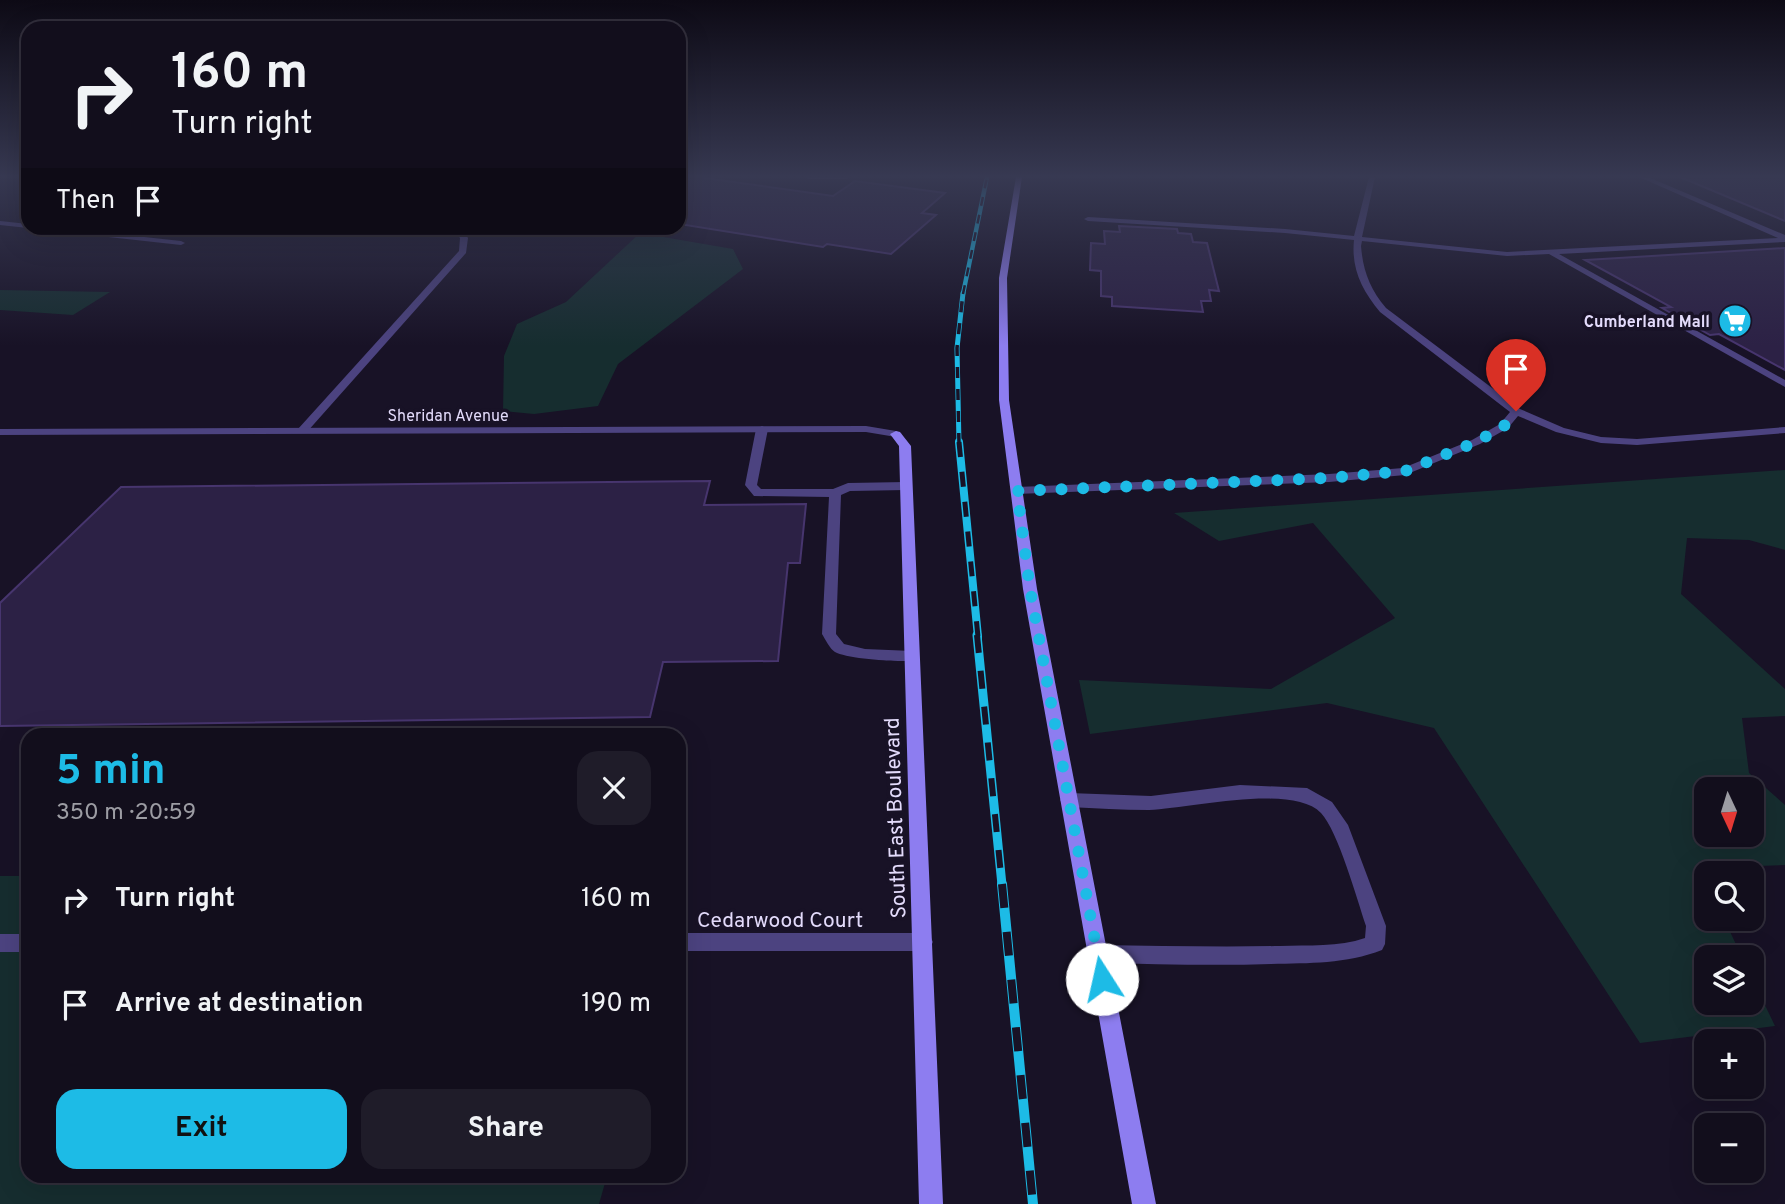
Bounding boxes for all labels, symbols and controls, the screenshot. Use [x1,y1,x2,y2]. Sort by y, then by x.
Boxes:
text: 160 m [171,44,308,106]
icon: right [56,49,147,140]
text: Turn right [171,105,313,145]
icon: arrive [129,182,167,220]
text: Then [56,185,115,218]
supermarket icon: Cumberland Mall [1716,302,1754,340]
place label: Cumberland Mall [1584,313,1710,333]
pin [1486,339,1546,411]
icon: arrive [1497,350,1535,388]
street label: Sheridan Avenue [387,407,509,427]
street label: South East Boulevard [879,717,913,919]
text: 5 min [56,746,166,799]
button: close [577,751,651,825]
north arrow [1694,777,1764,847]
map controls [1694,777,1764,1183]
text: 350 m · 20:59 [56,799,196,828]
button: search [1694,861,1764,931]
icon: right [56,881,94,919]
text: Turn right [115,883,235,916]
text: 160 m [581,883,651,916]
street label: Cedarwood Court [697,908,863,935]
position arrow [1065,942,1139,1016]
button: layers [1694,945,1764,1015]
icon: arrive [56,986,94,1024]
text: Arrive at destination [115,988,363,1021]
text: 190 m [581,988,651,1021]
button: + [1694,1029,1764,1099]
button: Exit [56,1089,347,1169]
button: Share [361,1089,651,1169]
button: − [1694,1113,1764,1183]

